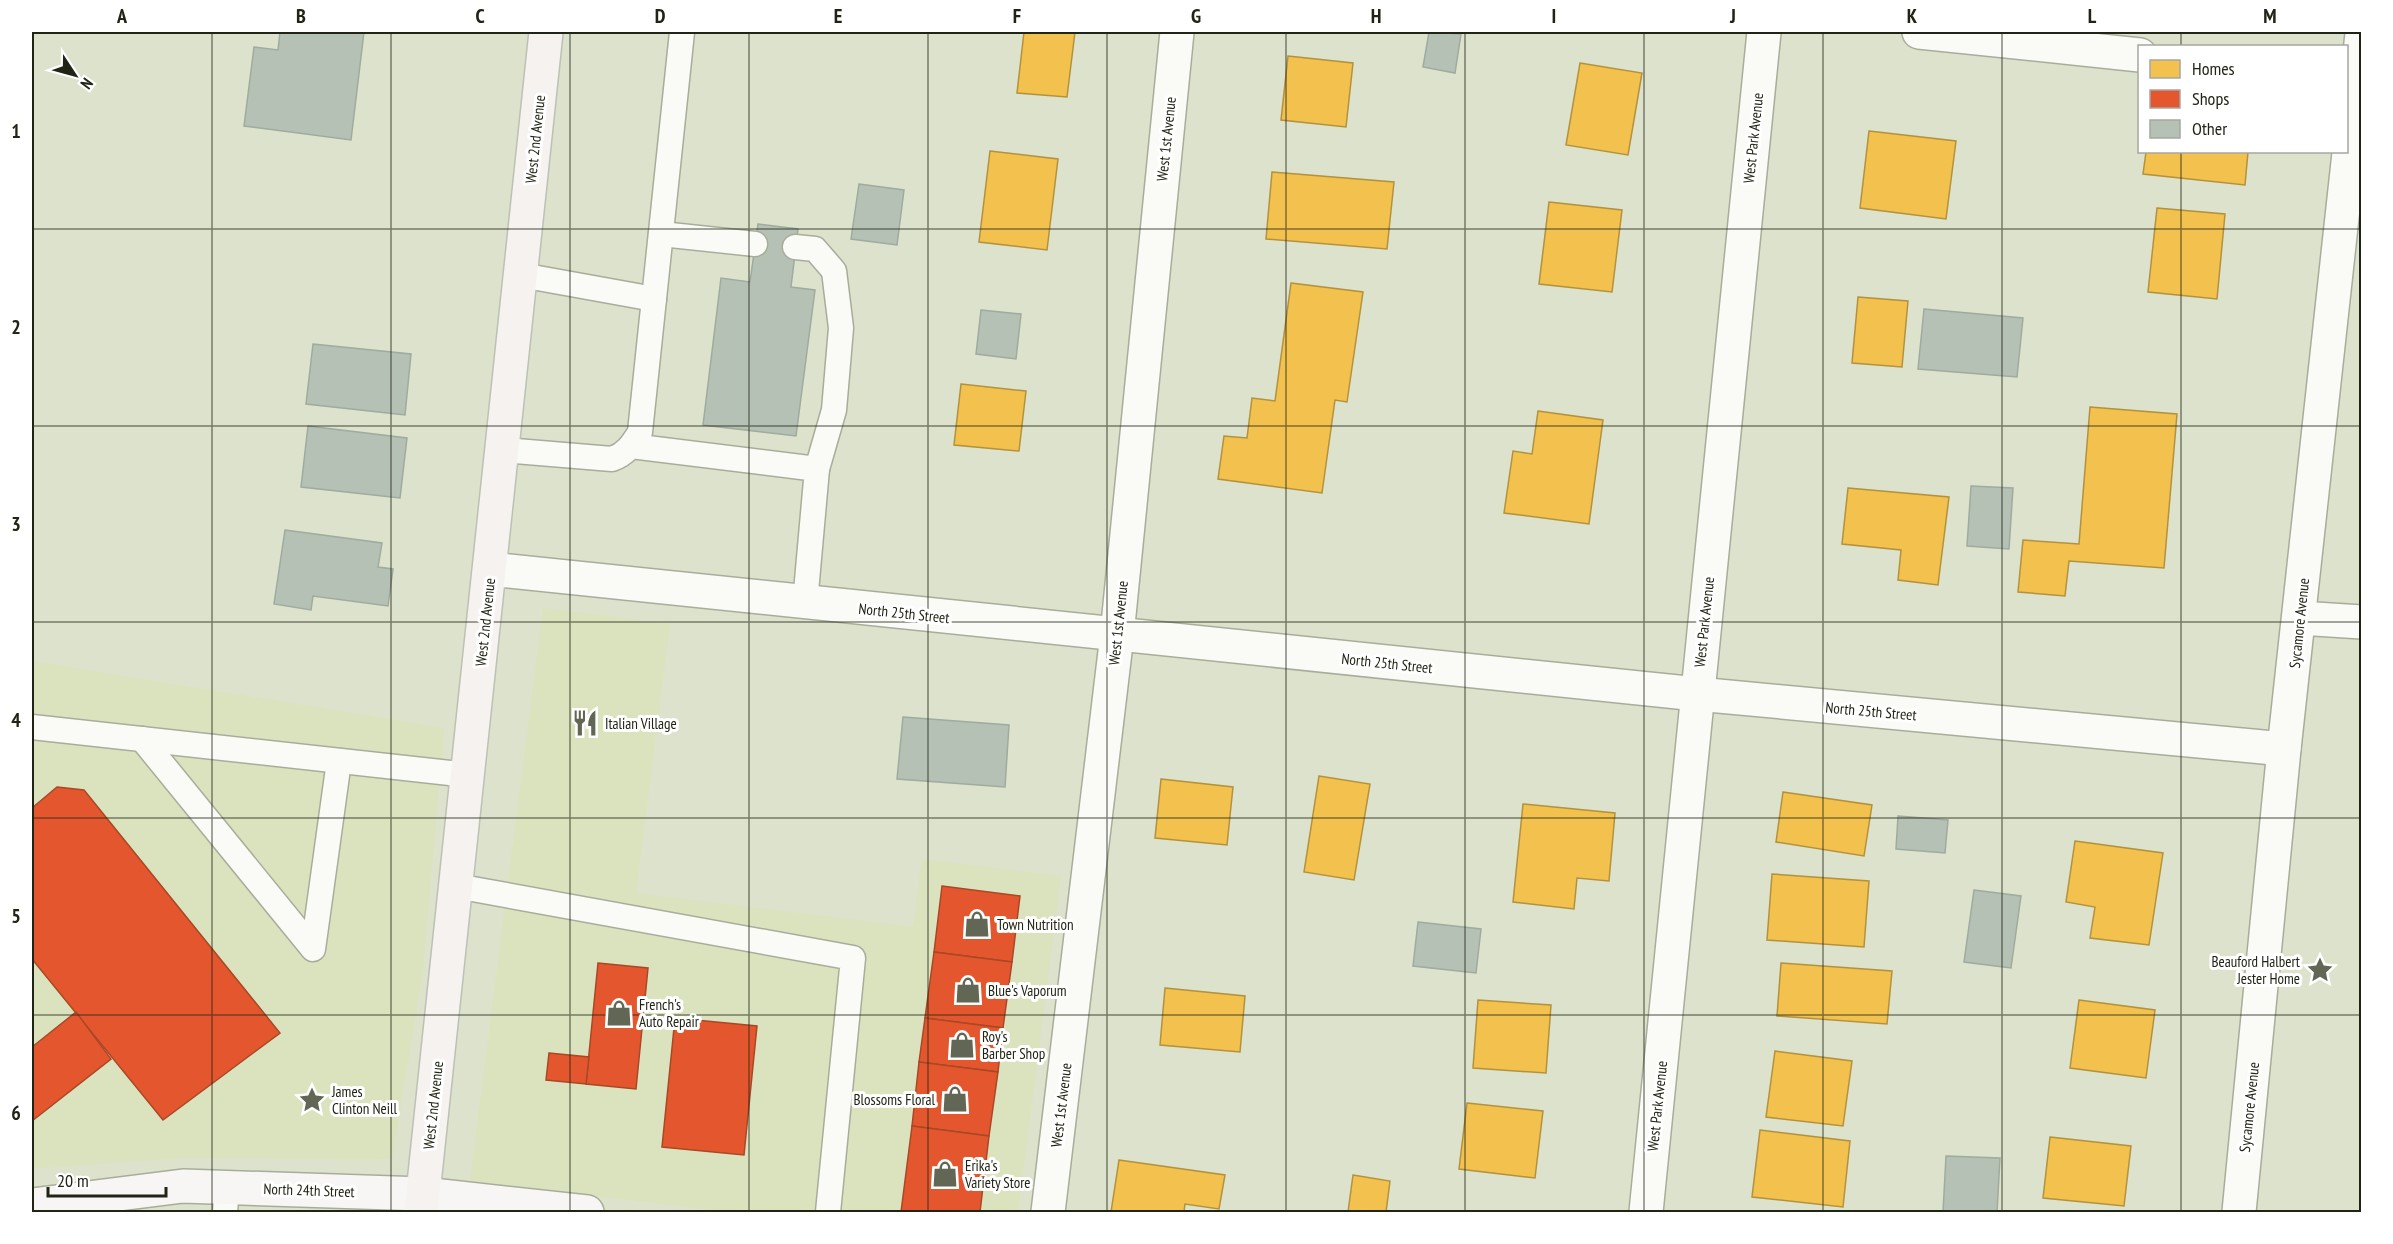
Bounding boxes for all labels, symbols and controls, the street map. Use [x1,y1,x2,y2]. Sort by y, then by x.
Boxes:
text: A [116,3,128,29]
text: B [296,3,306,29]
text: C [475,3,485,29]
text: D [655,3,666,29]
text: E [834,3,842,29]
text: F [1013,3,1021,29]
text: G [1191,3,1201,29]
text: H [1371,3,1381,29]
text: I [1552,3,1556,29]
text: J [1729,3,1736,29]
text: K [1907,3,1918,29]
text: L [2088,3,2097,29]
text: M [2263,3,2277,29]
north arrow [45,45,105,105]
legend [2138,45,2348,153]
text: Homes [2192,57,2235,80]
text: N [77,74,98,93]
text: Shops [2192,87,2229,110]
street label: West Park Avenue [1739,92,1767,184]
street label: West 2nd Avenue [521,94,549,184]
street label: West 1st Avenue [1152,96,1180,182]
text: Other [2192,117,2227,140]
text: 1 [11,118,21,144]
text: 2 [11,314,21,340]
text: 3 [11,511,21,537]
street label: West Park Avenue [1690,576,1718,668]
street label: West 2nd Avenue [471,577,499,667]
street label: Sycamore Avenue [2285,577,2313,669]
street label: West 1st Avenue [1104,580,1132,666]
street label: North 25th Street [858,599,950,627]
street label: North 25th Street [1341,649,1433,677]
street label: North 25th Street [1825,698,1917,724]
text: 4 [11,707,21,733]
restaurant icon: Italian Village [570,708,600,738]
place label: Italian Village [605,714,677,733]
text: 5 [11,903,21,929]
shop icon: Town Nutrition [962,909,992,939]
place label: Town Nutrition [997,915,1074,934]
place label: Beauford Halbert Jester Home [2211,952,2300,988]
place icon: Beauford Halbert Jester Home [2305,955,2335,985]
shop icon: Blue's Vaporum [953,975,983,1005]
place label: Blue's Vaporum [988,981,1067,1000]
place label: French's Auto Repair [639,995,700,1031]
shop icon: French's Auto Repair [604,998,634,1028]
place label: Roy's Barber Shop [982,1027,1045,1063]
shop icon: Roy's Barber Shop [947,1030,977,1060]
street label: West 2nd Avenue [419,1060,447,1150]
street label: West Park Avenue [1643,1060,1671,1152]
street label: Sycamore Avenue [2235,1061,2263,1153]
street label: West 1st Avenue [1046,1062,1076,1148]
place label: James Clinton Neill [331,1082,397,1118]
shop icon: Blossoms Floral [940,1084,970,1114]
place icon: James Clinton Neill [297,1085,327,1115]
place label: Blossoms Floral [854,1090,936,1109]
text: 6 [11,1100,21,1126]
place label: Erika's Variety Store [964,1156,1031,1192]
shop icon: Erika's Variety Store [930,1159,960,1189]
scale bar [48,1160,166,1198]
text: 20 m [57,1169,89,1192]
street label: North 24th Street [263,1179,355,1201]

